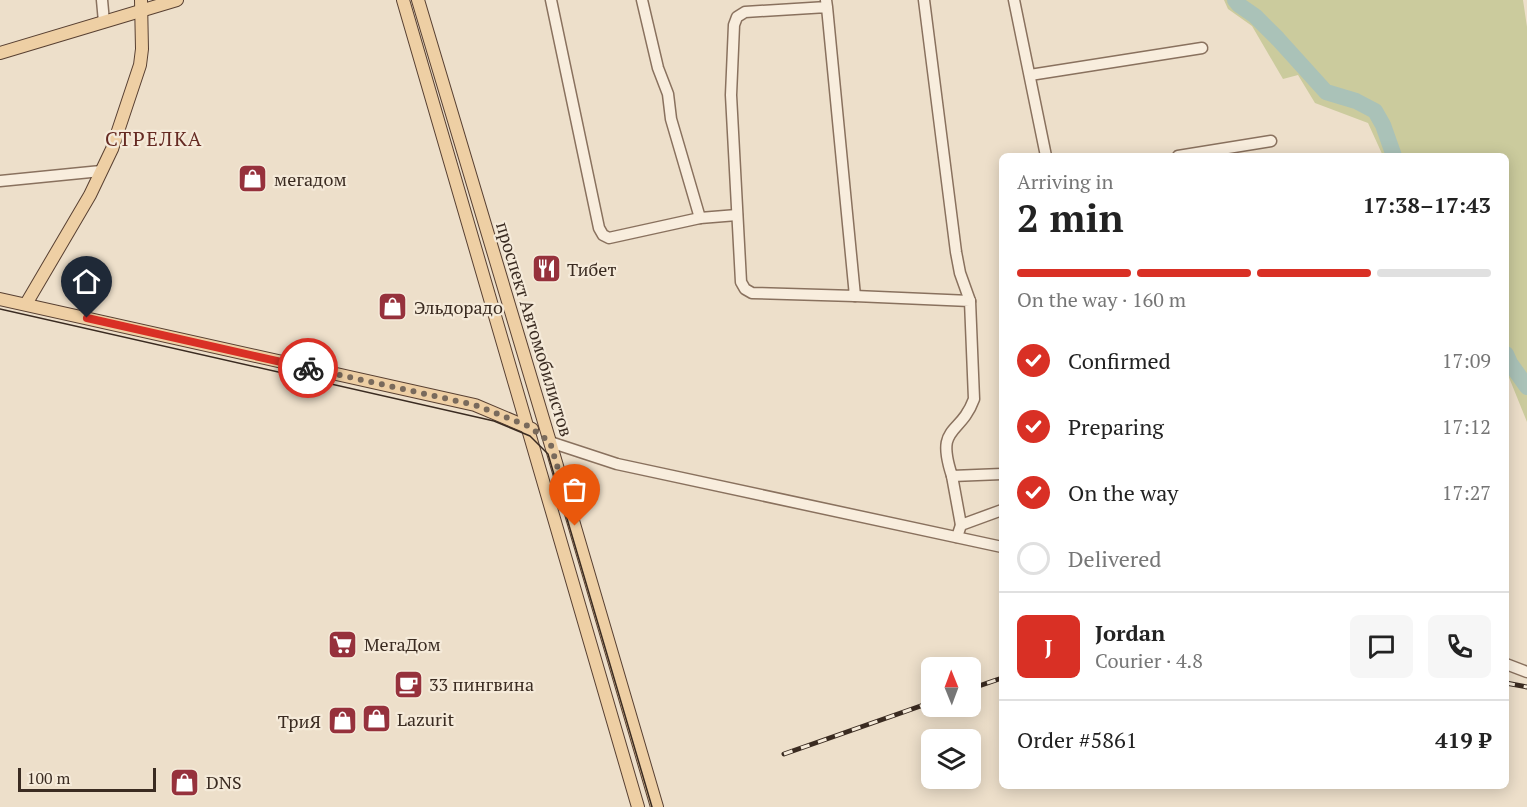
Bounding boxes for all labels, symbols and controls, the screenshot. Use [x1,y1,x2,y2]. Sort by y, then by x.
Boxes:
district label: СТРЕЛКА [105,125,203,152]
shop icon: мегадом [237,163,269,195]
place label: мегадом [274,167,347,191]
text: Arriving in [1017,168,1113,195]
text: 17:38–17:43 [1363,190,1491,219]
text: 2 min [1017,191,1124,243]
street label: проспект Автомобилистов [491,219,579,439]
restaurant icon: Тибет [530,253,562,285]
pin [61,256,112,318]
place label: Тибет [567,257,616,281]
icon: home [70,265,103,298]
text: On the way · 160 m [1017,286,1186,313]
shop icon: Эльдорадо [377,291,409,323]
place label: Эльдорадо [414,295,503,319]
courier [278,338,338,398]
icon: check [1017,344,1050,377]
text: Confirmed [1068,346,1171,375]
text: 17:09 [1442,347,1491,374]
icon: bike [292,352,325,385]
icon: check [1017,410,1050,443]
text: Preparing [1068,412,1164,441]
text: 17:12 [1442,413,1491,440]
pin [549,464,600,526]
icon: bag [558,473,591,506]
icon: check [1017,476,1050,509]
text: On the way [1068,478,1178,507]
text: 17:27 [1442,479,1491,506]
text: Delivered [1068,544,1161,573]
button: chat [1350,615,1413,678]
button: phone [1428,615,1491,678]
text: Jordan [1095,618,1165,647]
supermarket icon: МегаДом [327,628,359,660]
place label: МегаДом [364,632,441,656]
text: J [1044,632,1053,661]
text: Courier · 4.8 [1095,647,1203,674]
north arrow [921,657,981,717]
map controls [921,657,981,789]
cafe icon: 33 пингвина [392,668,424,700]
place label: 33 пингвина [429,672,534,696]
shop icon: Lazurit [360,703,392,735]
shop icon: ТриЯ [326,705,358,737]
place label: Lazurit [397,707,454,731]
place label: ТриЯ [278,709,321,733]
text: Order #5861 [1017,725,1137,754]
text: 419 ₽ [1435,725,1491,754]
button: layers [921,729,981,789]
scale bar [18,765,156,792]
shop icon: DNS [169,766,201,798]
text: 100 m [27,767,70,789]
place label: DNS [206,770,242,794]

